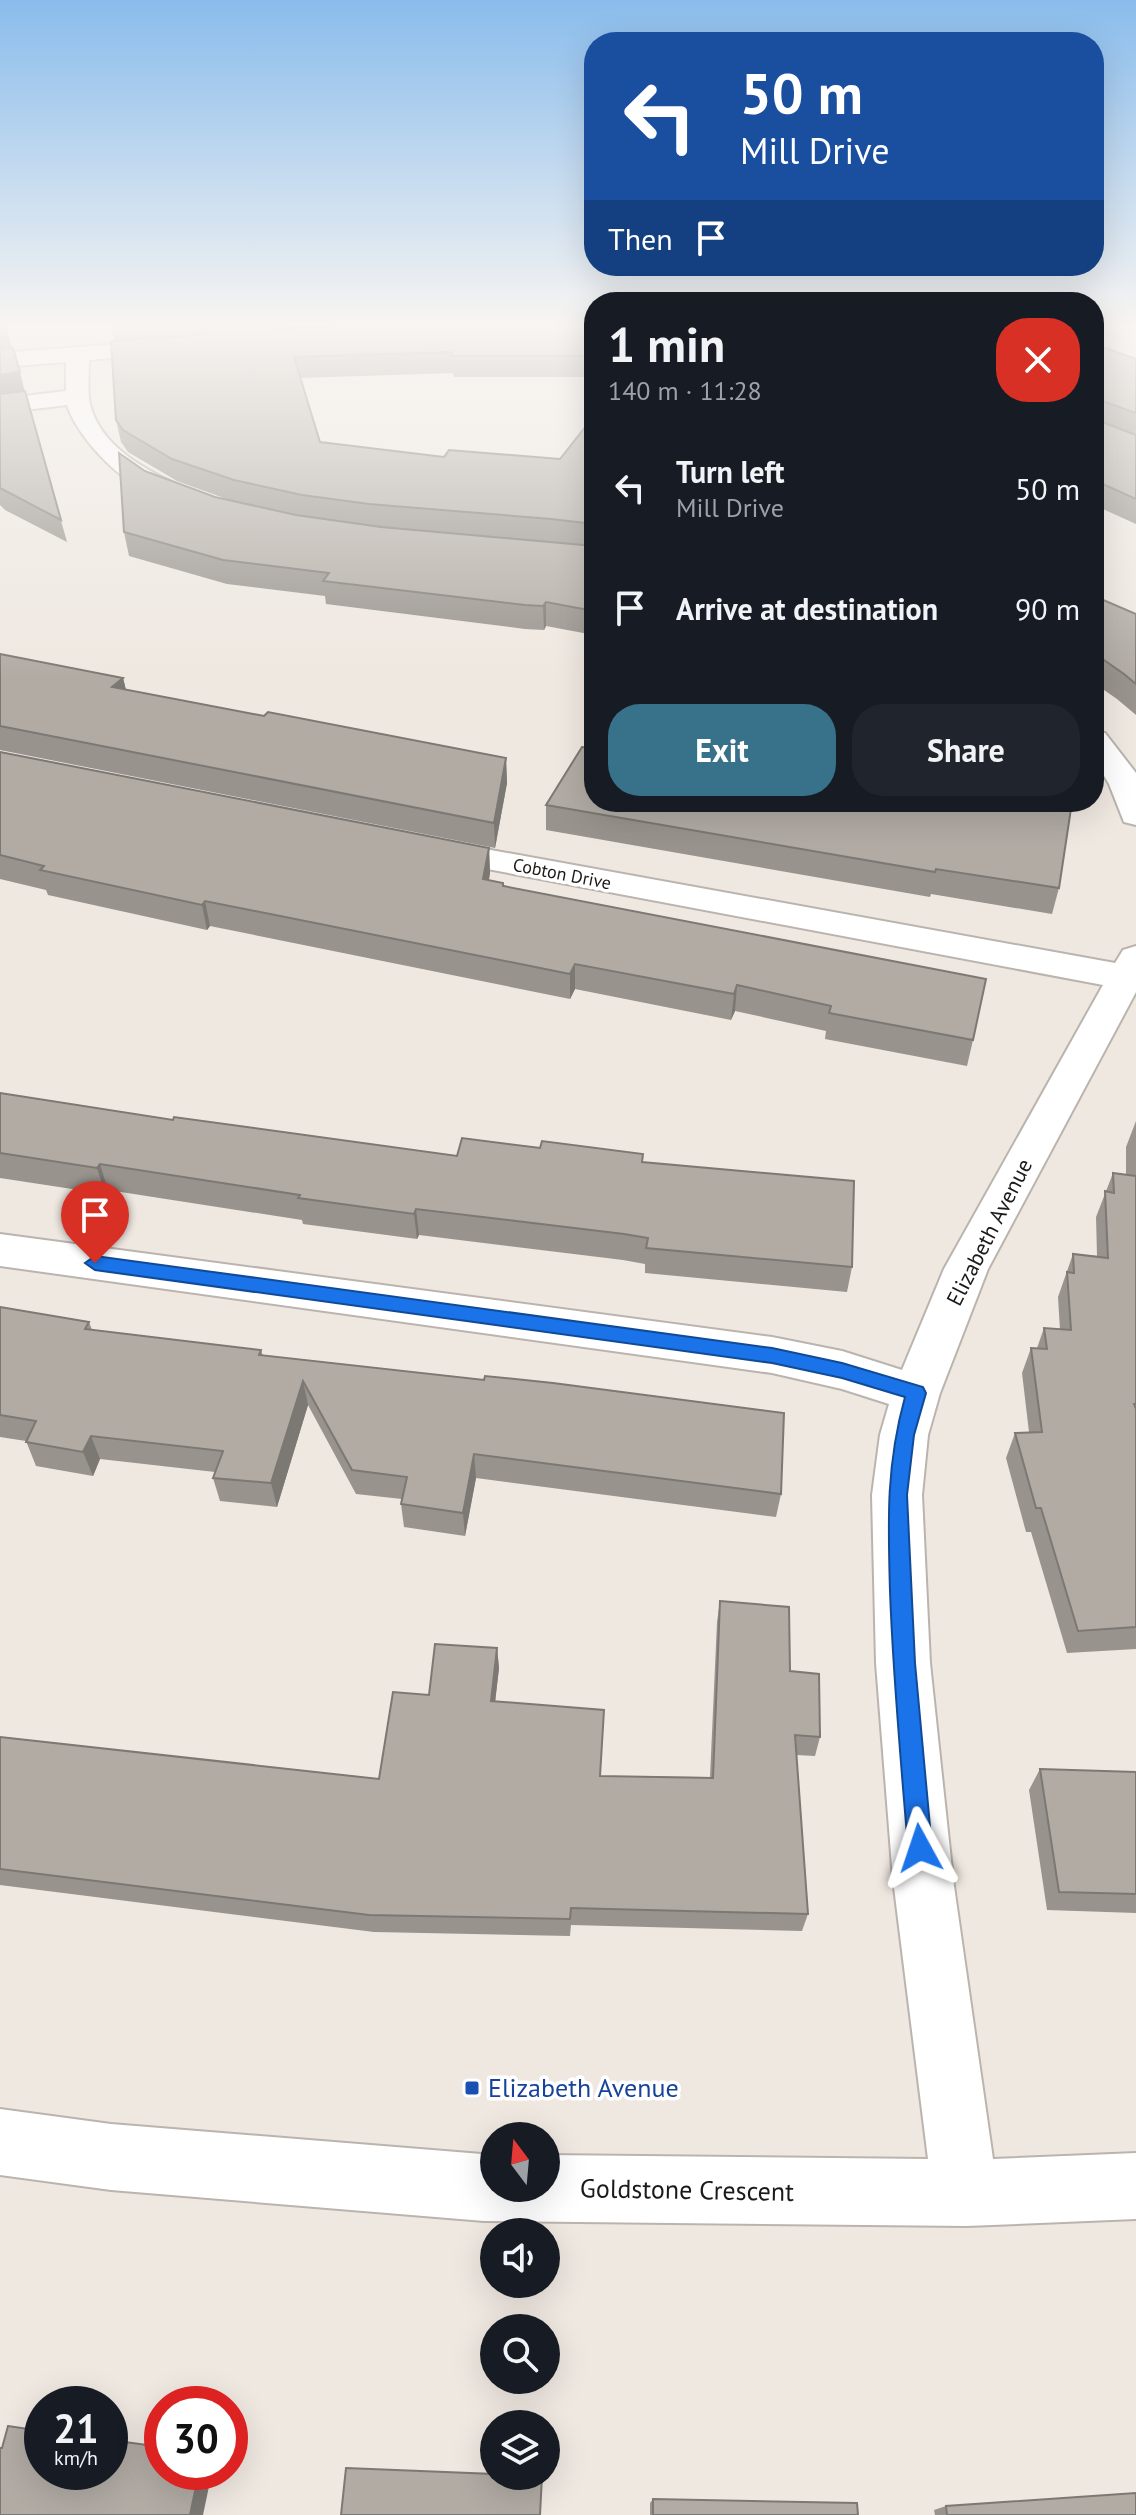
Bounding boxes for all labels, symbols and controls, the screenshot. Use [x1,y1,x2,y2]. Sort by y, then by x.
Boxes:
text: 50 m [740,57,863,129]
icon: left [608,64,712,168]
text: Mill Drive [740,127,889,174]
icon: arrive [689,216,733,260]
text: Then [608,219,673,258]
text: 1 min [608,313,725,375]
button: close [996,318,1080,402]
text: 140 m · 11:28 [608,374,762,407]
text: Turn left [676,452,784,491]
icon: left [608,466,652,510]
text: 50 m [1015,469,1080,508]
text: Mill Drive [676,491,784,524]
icon: arrive [608,586,652,630]
text: Arrive at destination [676,589,938,628]
text: 90 m [1015,589,1080,628]
button: Exit [608,704,836,796]
button: Share [852,704,1080,796]
street label: Cobton Drive [511,853,613,894]
street label: Elizabeth Avenue [940,1154,1038,1310]
pin [61,1181,129,1263]
icon: arrive [73,1193,117,1237]
position arrow [878,1806,962,1890]
place label: Elizabeth Avenue [488,2071,679,2104]
marker: Elizabeth Avenue [463,2079,481,2097]
north arrow [480,2122,560,2202]
map controls [480,2122,560,2490]
street label: Goldstone Crescent [580,2171,794,2208]
button: sound [480,2218,560,2298]
button: search [480,2314,560,2394]
speed limit sign: 30 [144,2386,248,2490]
text: 21 [53,2402,99,2454]
button: layers [480,2410,560,2490]
text: km/h [54,2445,98,2471]

